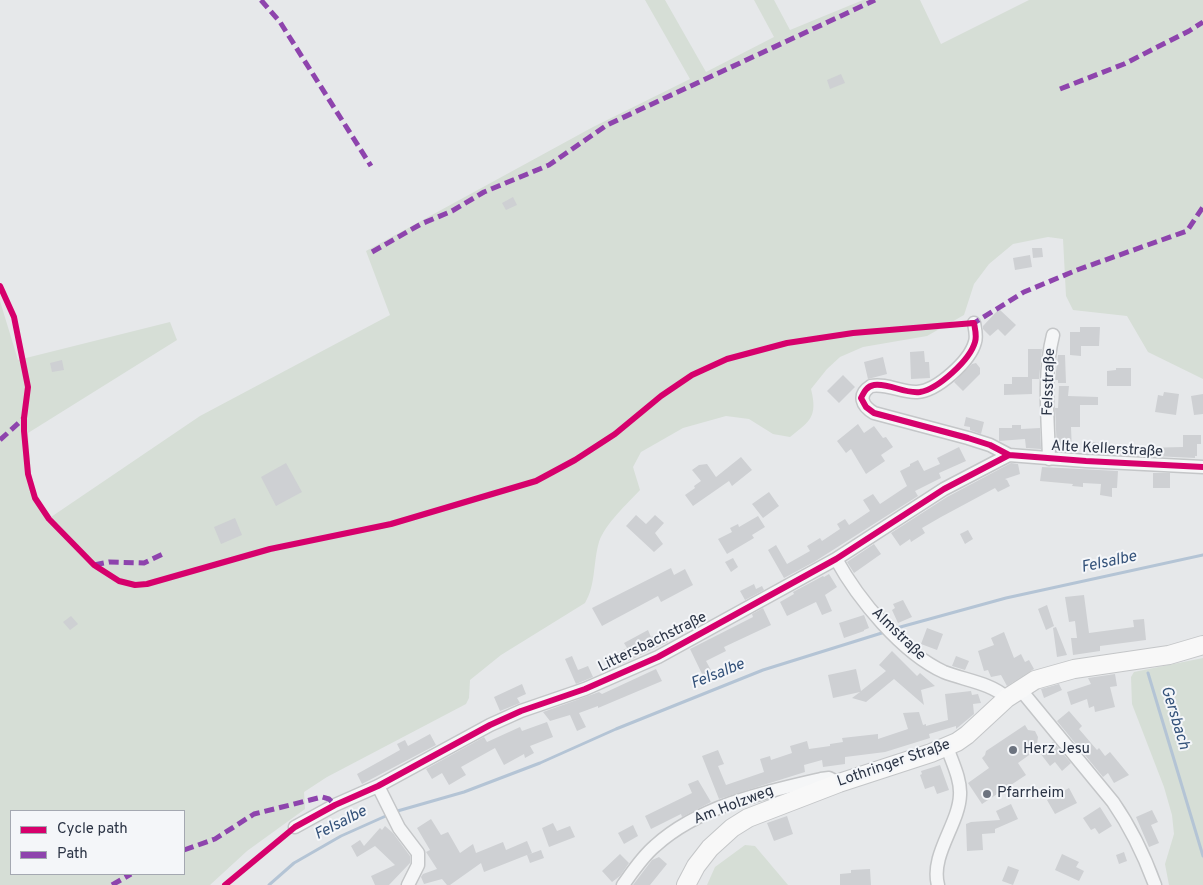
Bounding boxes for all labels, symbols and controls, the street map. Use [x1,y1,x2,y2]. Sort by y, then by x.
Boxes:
street label: Felsstraße [1040,348,1060,416]
street label: Alte Kellerstraße [1050,438,1164,462]
water label: Felsalbe [1080,548,1138,578]
street label: Almstraße [867,605,929,665]
street label: Littersbachstraße [596,609,710,677]
water label: Felsalbe [688,656,748,694]
water label: Gersbach [1155,684,1193,752]
street label: Lothringer Straße [835,736,953,792]
place label: Herz Jesu [1023,741,1090,759]
marker: Herz Jesu [1007,744,1019,756]
street label: Am Holzweg [692,783,776,829]
place label: Pfarrheim [997,785,1064,803]
marker: Pfarrheim [981,788,993,800]
water label: Felsalbe [312,803,370,845]
legend [10,810,185,875]
text: Cycle path [57,820,128,839]
text: Path [57,845,88,864]

